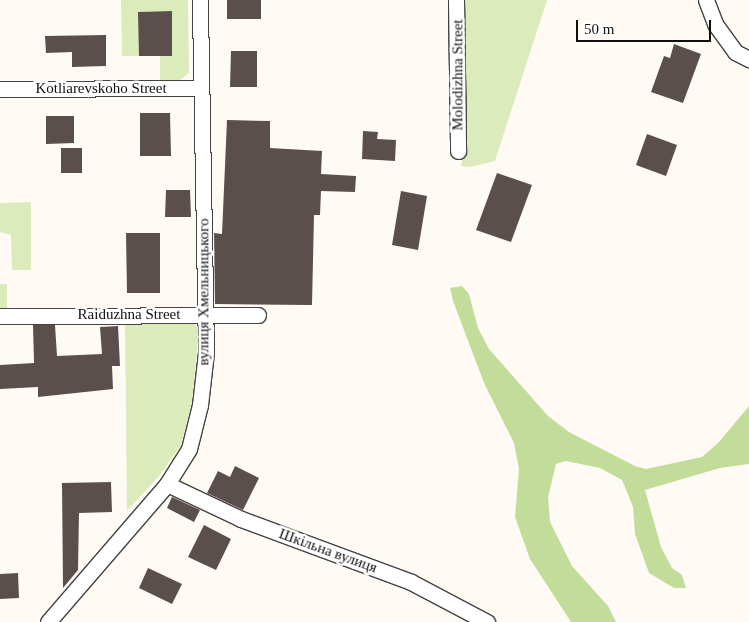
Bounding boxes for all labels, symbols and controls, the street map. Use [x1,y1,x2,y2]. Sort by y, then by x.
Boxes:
scale bar [579,10,714,42]
street label: Molodizhna Street [449,19,467,131]
text: 50 m [584,21,614,37]
street label: Kotliarevskoho Street [35,80,167,98]
street label: вулиця Хмельницького [195,218,213,366]
street label: Raiduzhna Street [78,306,180,324]
street label: Шкільна вулиця [276,525,380,577]

